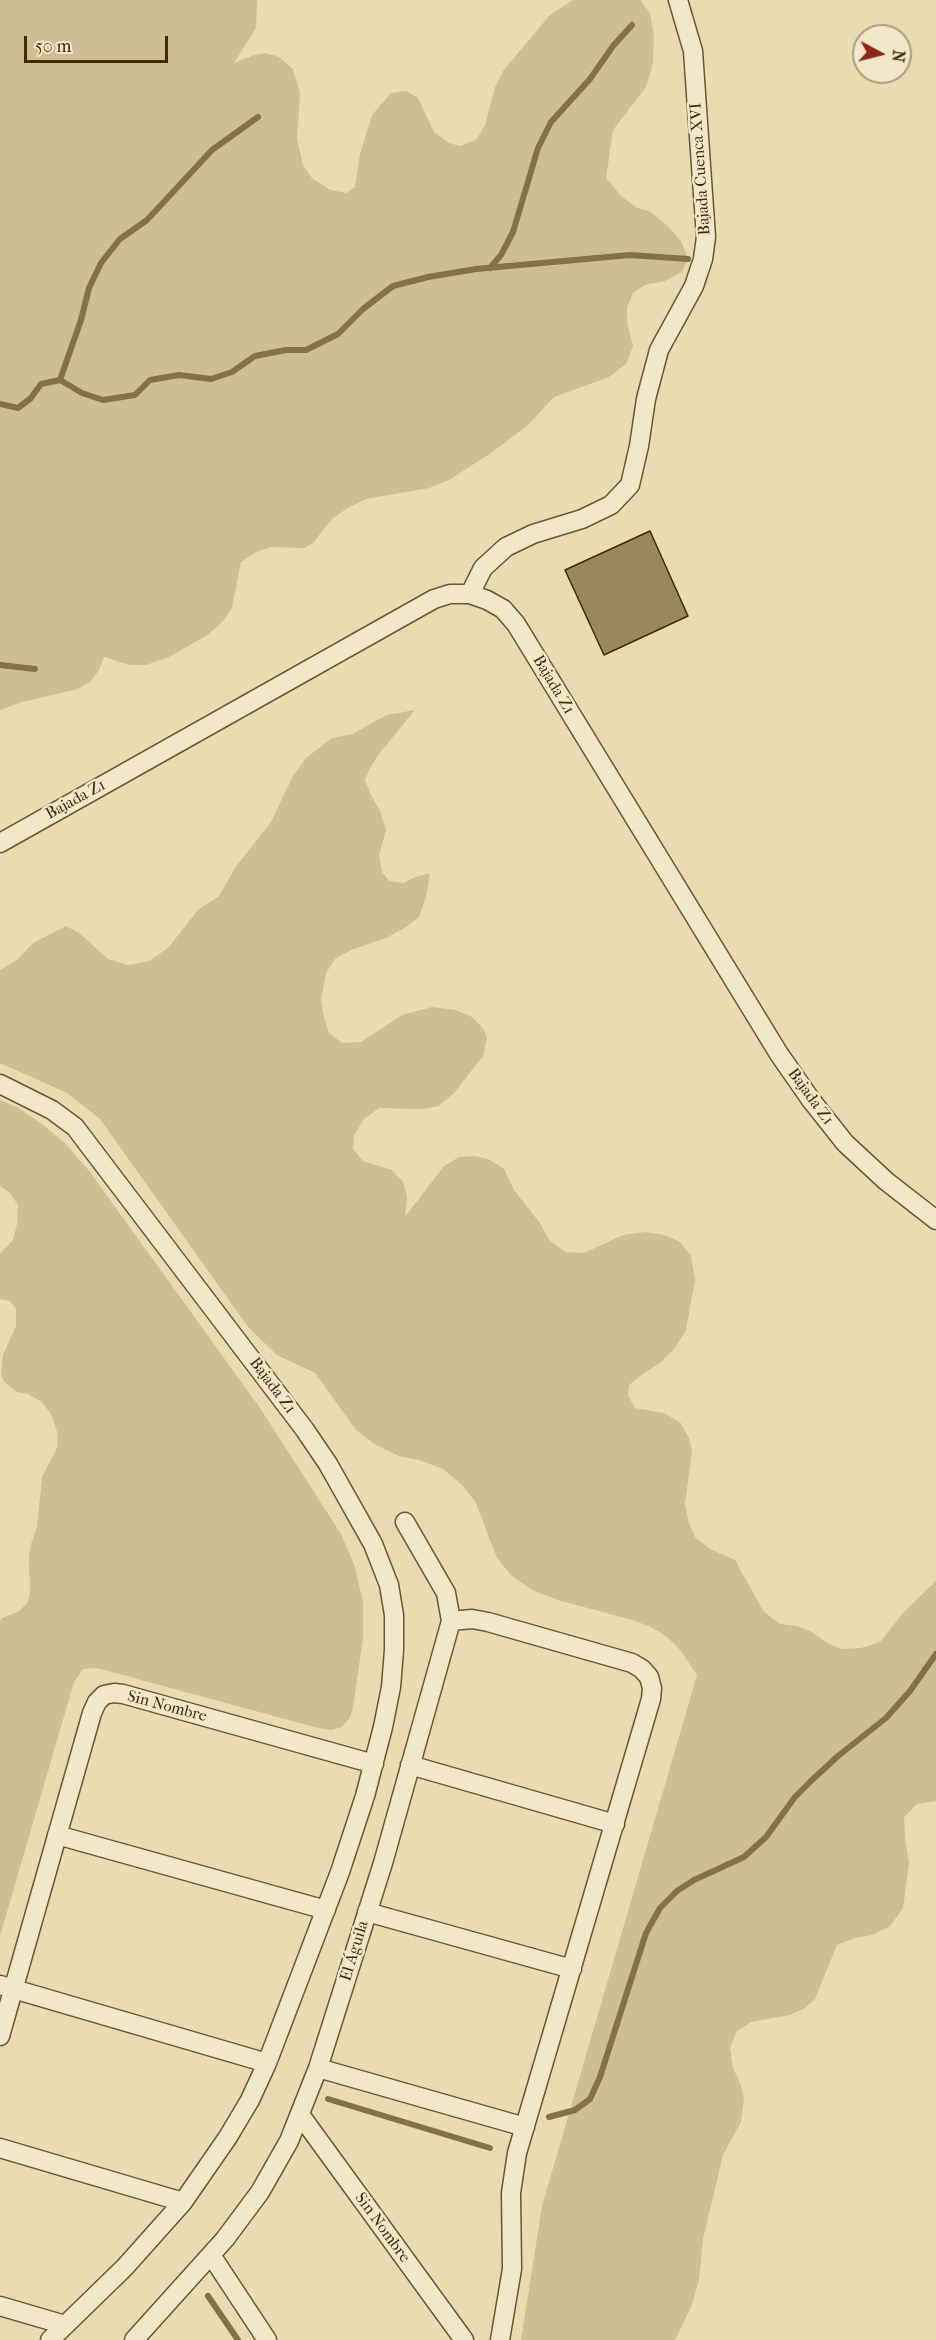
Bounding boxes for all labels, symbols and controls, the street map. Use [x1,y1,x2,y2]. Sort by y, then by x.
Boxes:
scale bar [27,24,171,62]
north arrow [852,24,912,84]
text: 50 m [35,36,71,57]
text: N [888,49,909,63]
street label: Bajada Cuenca XVI [687,102,715,236]
street label: Bajada Z1 [528,652,578,718]
street label: Bajada Z1 [43,776,109,824]
street label: Bajada Z1 [783,1065,837,1129]
street label: Bajada Z1 [245,1354,299,1418]
street label: Sin Nombre [125,1687,209,1727]
street label: El Águila [337,1918,373,1984]
street label: Sin Nombre [350,2189,414,2267]

